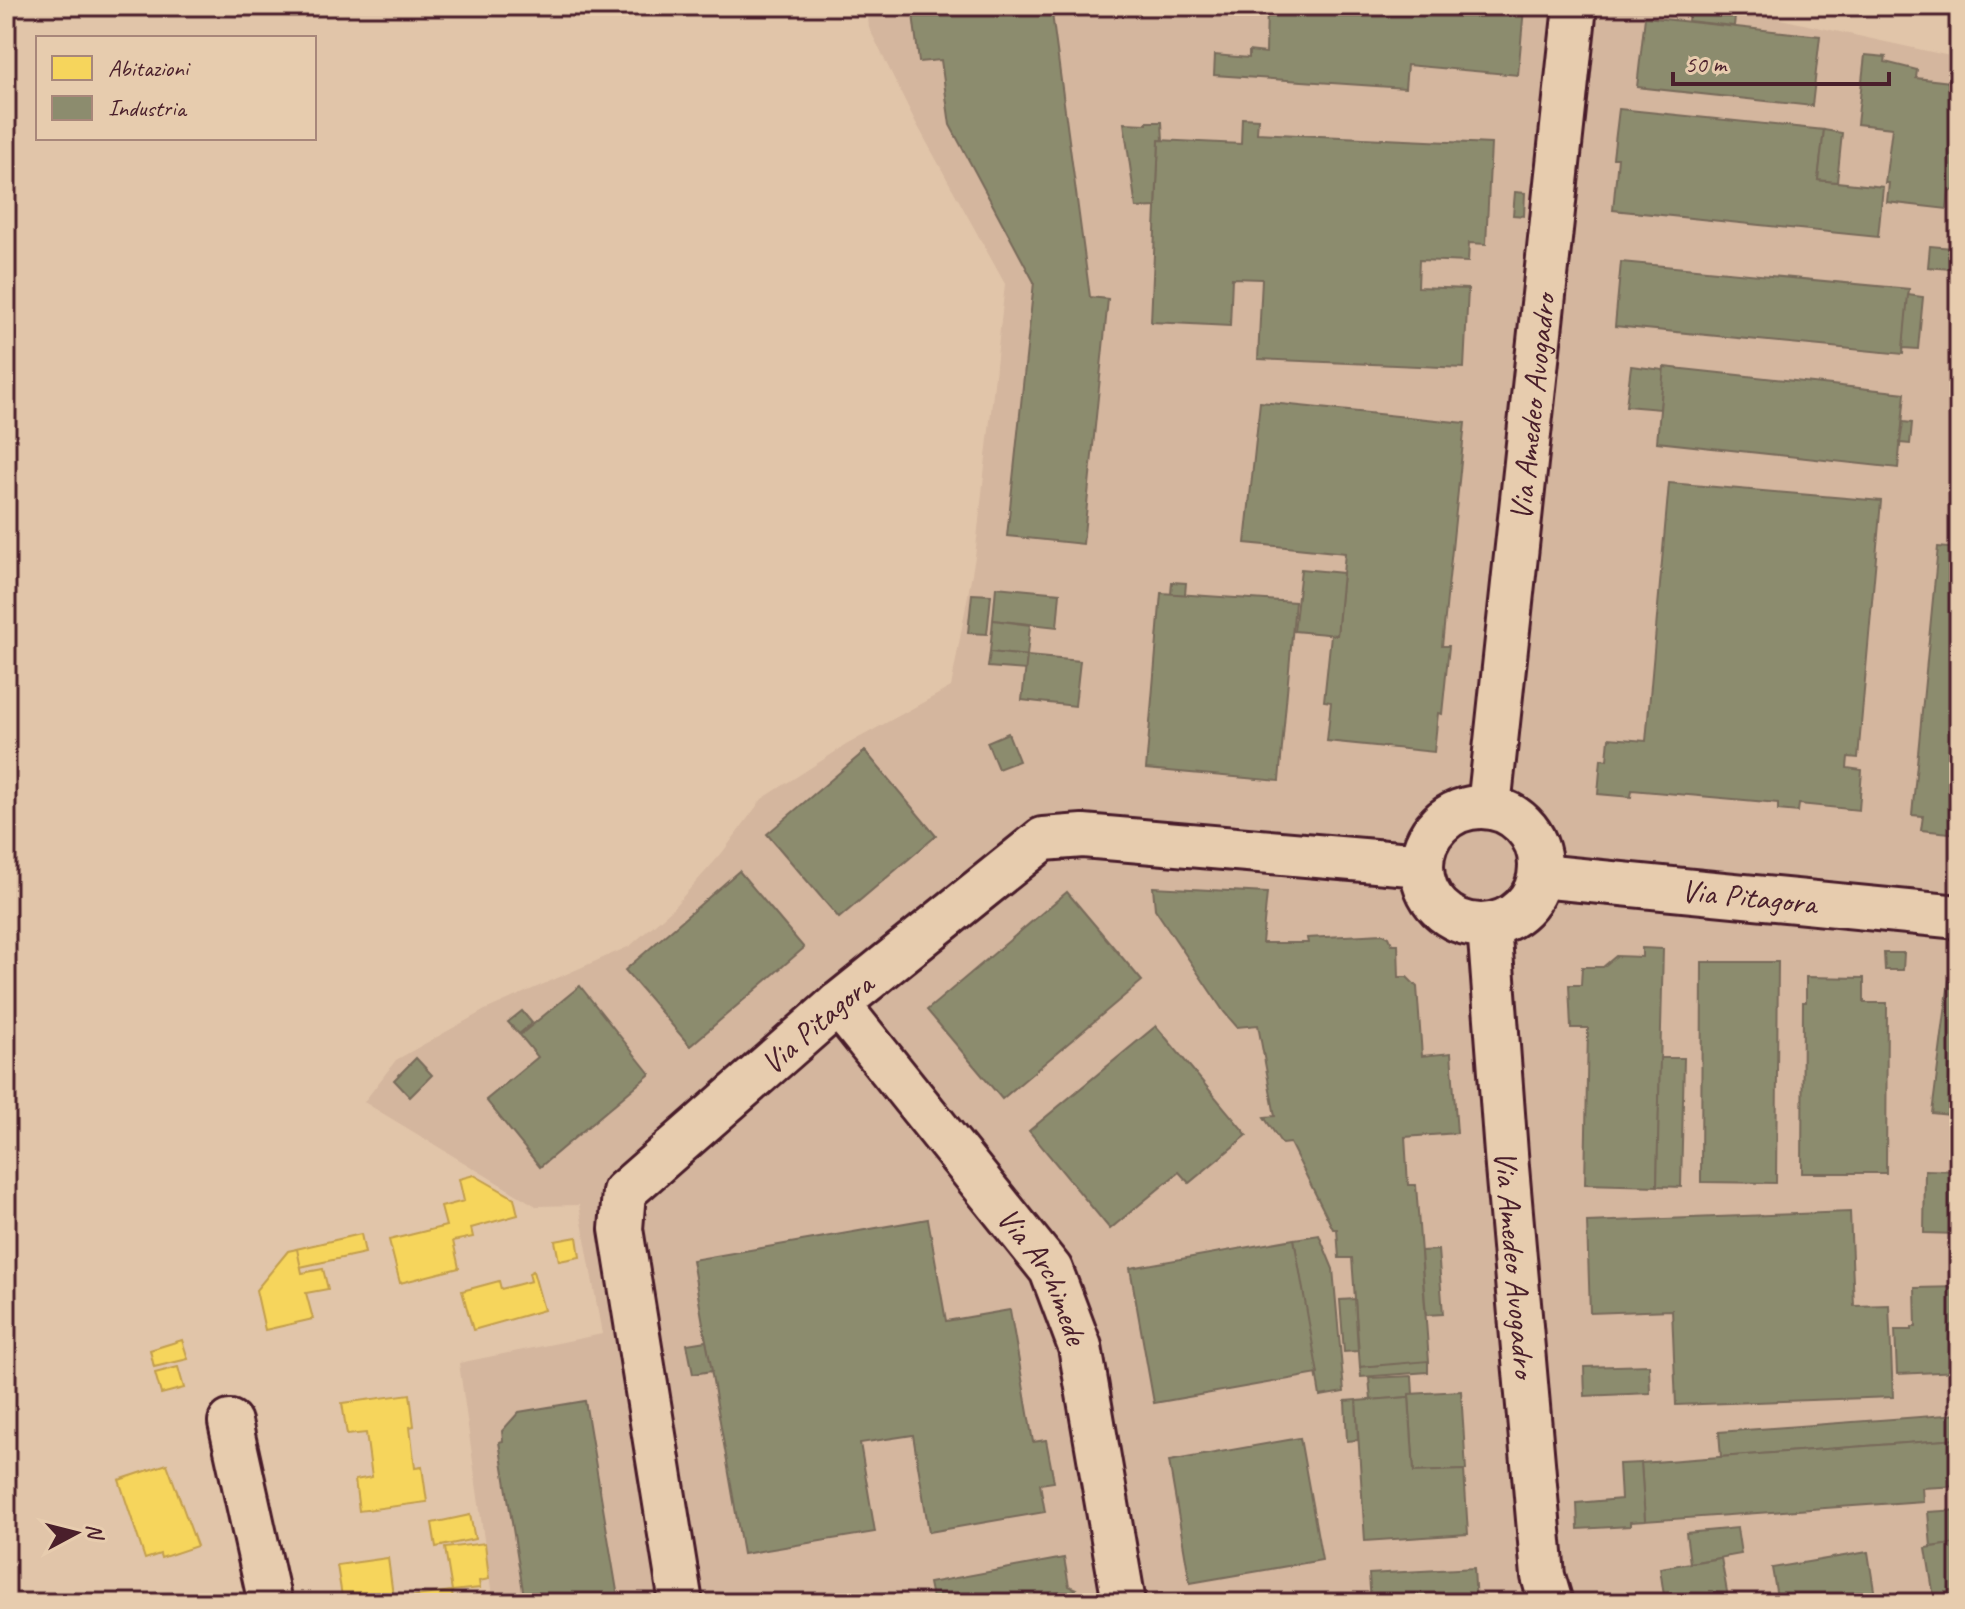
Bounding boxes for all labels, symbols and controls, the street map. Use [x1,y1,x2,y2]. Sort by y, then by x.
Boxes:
legend [36,36,316,140]
scale bar [1673,36,1889,86]
text: 50 m [1685,49,1728,79]
text: Abitazioni [108,53,191,83]
text: Industria [108,93,188,123]
street label: Via Amedeo Avogadro [1500,288,1565,523]
street label: Via Pitagora [1680,870,1821,924]
street label: Via Pitagora [752,962,884,1083]
street label: Via Amedeo Avogadro [1485,1149,1546,1383]
street label: Via Archimede [988,1199,1098,1352]
north arrow [36,1493,116,1573]
text: N [80,1522,110,1543]

